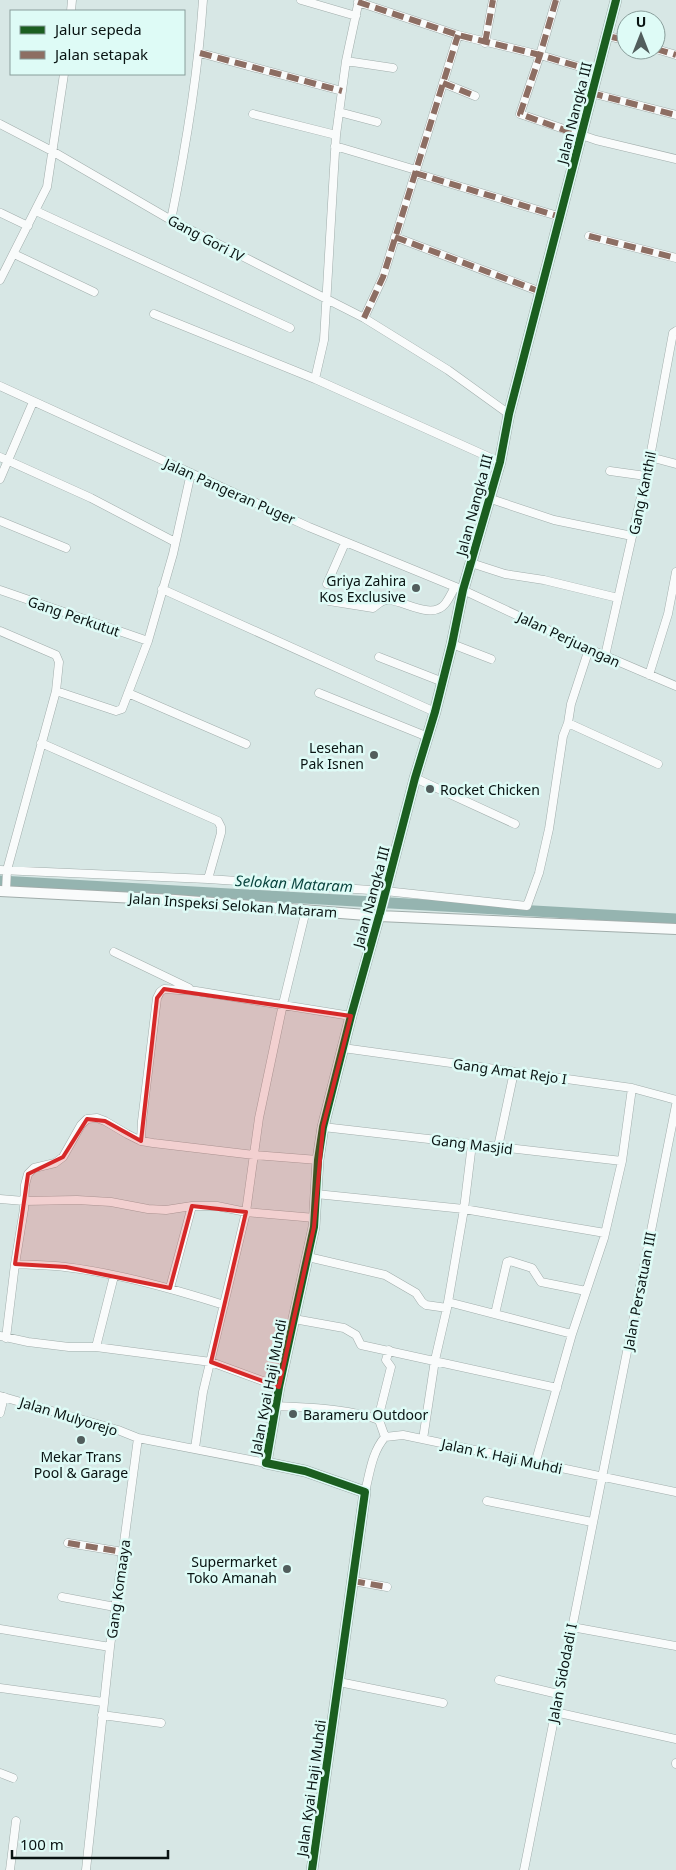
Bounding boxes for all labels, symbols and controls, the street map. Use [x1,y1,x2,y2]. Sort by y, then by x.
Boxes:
legend [10,10,185,75]
north arrow [616,10,666,60]
text: U [636,12,646,31]
text: Jalur sepeda [53,19,142,39]
text: Jalan setapak [53,44,148,64]
street label: Jalan Nangka III [552,60,596,168]
street label: Gang Gori IV [165,210,248,266]
street label: Gang Kanthil [624,449,660,537]
street label: Jalan Nangka III [451,452,497,560]
street label: Jalan Pangeran Puger [159,453,299,529]
place label: Griya Zahira Kos Exclusive [319,571,406,606]
marker: Griya Zahira Kos Exclusive [410,582,422,594]
street label: Gang Perkutut [26,591,122,641]
street label: Jalan Perjuangan [513,606,624,671]
place label: Lesehan Pak Isnen [300,738,364,773]
marker: Lesehan Pak Isnen [368,749,380,761]
place label: Rocket Chicken [440,780,540,799]
marker: Rocket Chicken [424,783,436,795]
street label: Jalan Nangka III [348,844,394,952]
water label: Selokan Mataram [235,870,353,896]
street label: Jalan Inspeksi Selokan Mataram [126,888,338,922]
street label: Gang Amat Rejo I [452,1054,568,1088]
street label: Gang Masjid [430,1130,514,1158]
street label: Jalan Persatuan III [618,1230,660,1354]
street label: Jalan Kyai Haji Muhdi [245,1318,290,1458]
street label: Jalan Mulyorejo [16,1391,120,1440]
place label: Barameru Outdoor [303,1405,429,1424]
marker: Barameru Outdoor [287,1408,299,1420]
marker: Mekar Trans Pool & Garage [75,1434,87,1446]
street label: Jalan K. Haji Muhdi [438,1434,564,1478]
place label: Mekar Trans Pool & Garage [34,1447,128,1482]
street label: Gang Komaaya [102,1538,134,1640]
place label: Supermarket Toko Amanah [187,1552,277,1587]
marker: Supermarket Toko Amanah [281,1563,293,1575]
street label: Jalan Sidodadi I [543,1621,581,1726]
street label: Jalan Kyai Haji Muhdi [292,1719,330,1859]
scale bar [12,1828,169,1860]
text: 100 m [20,1834,64,1854]

